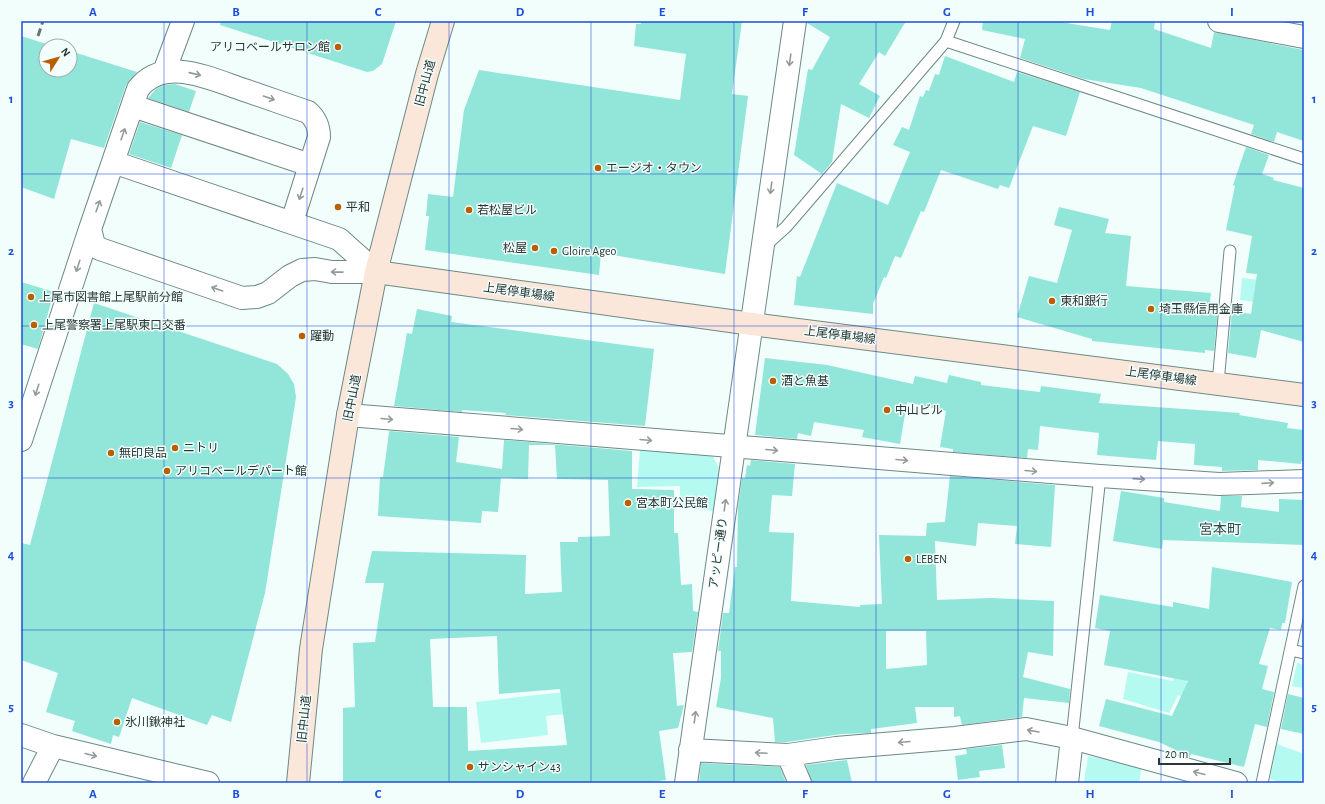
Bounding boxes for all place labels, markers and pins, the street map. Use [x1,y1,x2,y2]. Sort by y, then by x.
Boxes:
place label: アリコベールサロン館 [210,41,330,53]
marker: アリコベールサロン館 [333,42,343,52]
place label: エージオ・タウン [606,162,702,174]
marker: エージオ・タウン [593,163,603,173]
place label: 平和 [346,200,370,213]
marker: 平和 [333,202,343,212]
place label: 若松屋ビル [477,204,537,216]
marker: 若松屋ビル [464,205,474,215]
place label: 松屋 [503,242,527,254]
marker: 松屋 [530,243,540,253]
place label: Gloire Ageo [562,245,617,257]
marker: Gloire Ageo [549,246,559,256]
place label: 上尾市図書館上尾駅前分館 [39,291,183,303]
marker: 上尾市図書館上尾駅前分館 [26,292,36,302]
place label: 東和銀行 [1060,294,1108,307]
marker: 東和銀行 [1047,296,1057,306]
place label: 埼玉縣信用金庫 [1159,302,1243,315]
marker: 埼玉縣信用金庫 [1146,304,1156,314]
place label: 上尾警察署上尾駅東口交番 [42,318,186,331]
marker: 上尾警察署上尾駅東口交番 [29,320,39,330]
place label: 躍動 [310,329,334,342]
marker: 躍動 [297,331,307,341]
place label: 酒と魚基 [781,374,829,387]
marker: 酒と魚基 [768,376,778,386]
place label: 中山ビル [895,404,943,416]
marker: 中山ビル [882,405,892,415]
place label: ニトリ [183,442,219,454]
marker: ニトリ [170,443,180,453]
place label: 無印良品 [119,446,167,459]
marker: 無印良品 [106,448,116,458]
place label: アリコベールデパート館 [175,464,307,477]
marker: アリコベールデパート館 [162,466,172,476]
place label: 宮本町公民館 [636,497,708,509]
marker: 宮本町公民館 [623,498,633,508]
place label: LEBEN [916,553,947,565]
marker: LEBEN [903,554,913,564]
place label: 氷川鍬神社 [125,715,185,728]
marker: 氷川鍬神社 [112,717,122,727]
place label: サンシャイン43 [478,761,561,773]
marker: サンシャイン43 [465,762,475,772]

